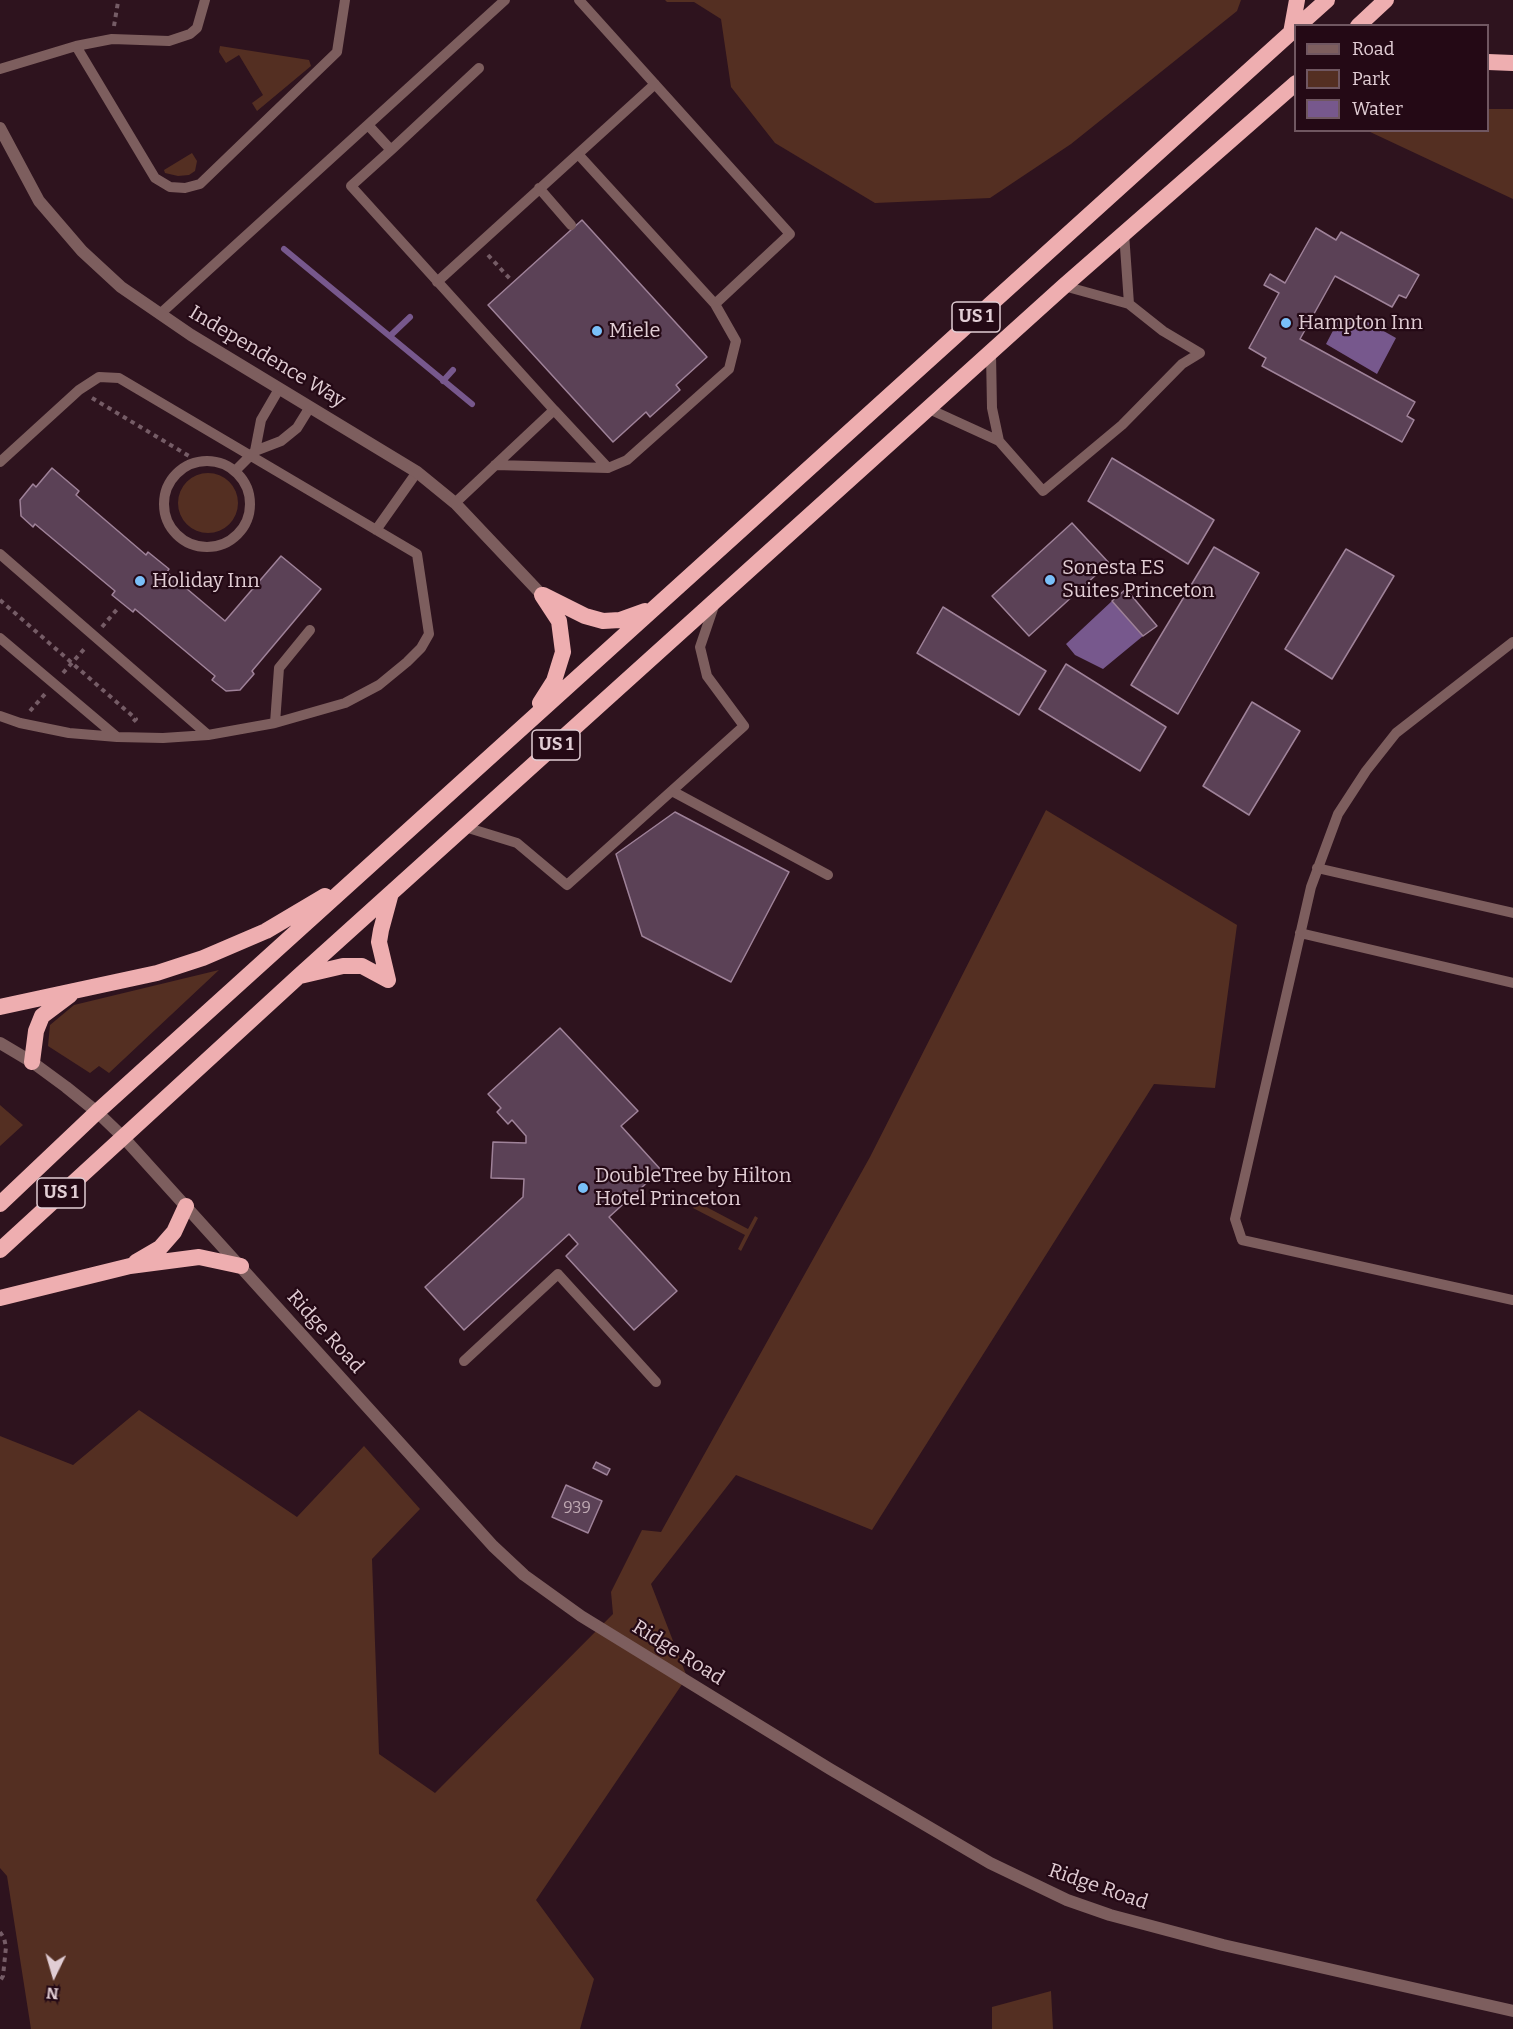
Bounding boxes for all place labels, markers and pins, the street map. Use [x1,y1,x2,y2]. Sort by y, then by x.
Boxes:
place label: Hampton Inn [1298,311,1423,335]
marker: Hampton Inn [1279,316,1293,330]
place label: Miele [609,319,660,343]
marker: Miele [590,324,604,338]
place label: Sonesta ES Suites Princeton [1062,556,1214,603]
place label: Holiday Inn [152,569,260,593]
marker: Sonesta ES Suites Princeton [1043,573,1057,587]
marker: Holiday Inn [133,574,147,588]
place label: DoubleTree by Hilton Hotel Princeton [595,1164,791,1211]
marker: DoubleTree by Hilton Hotel Princeton [576,1181,590,1195]

